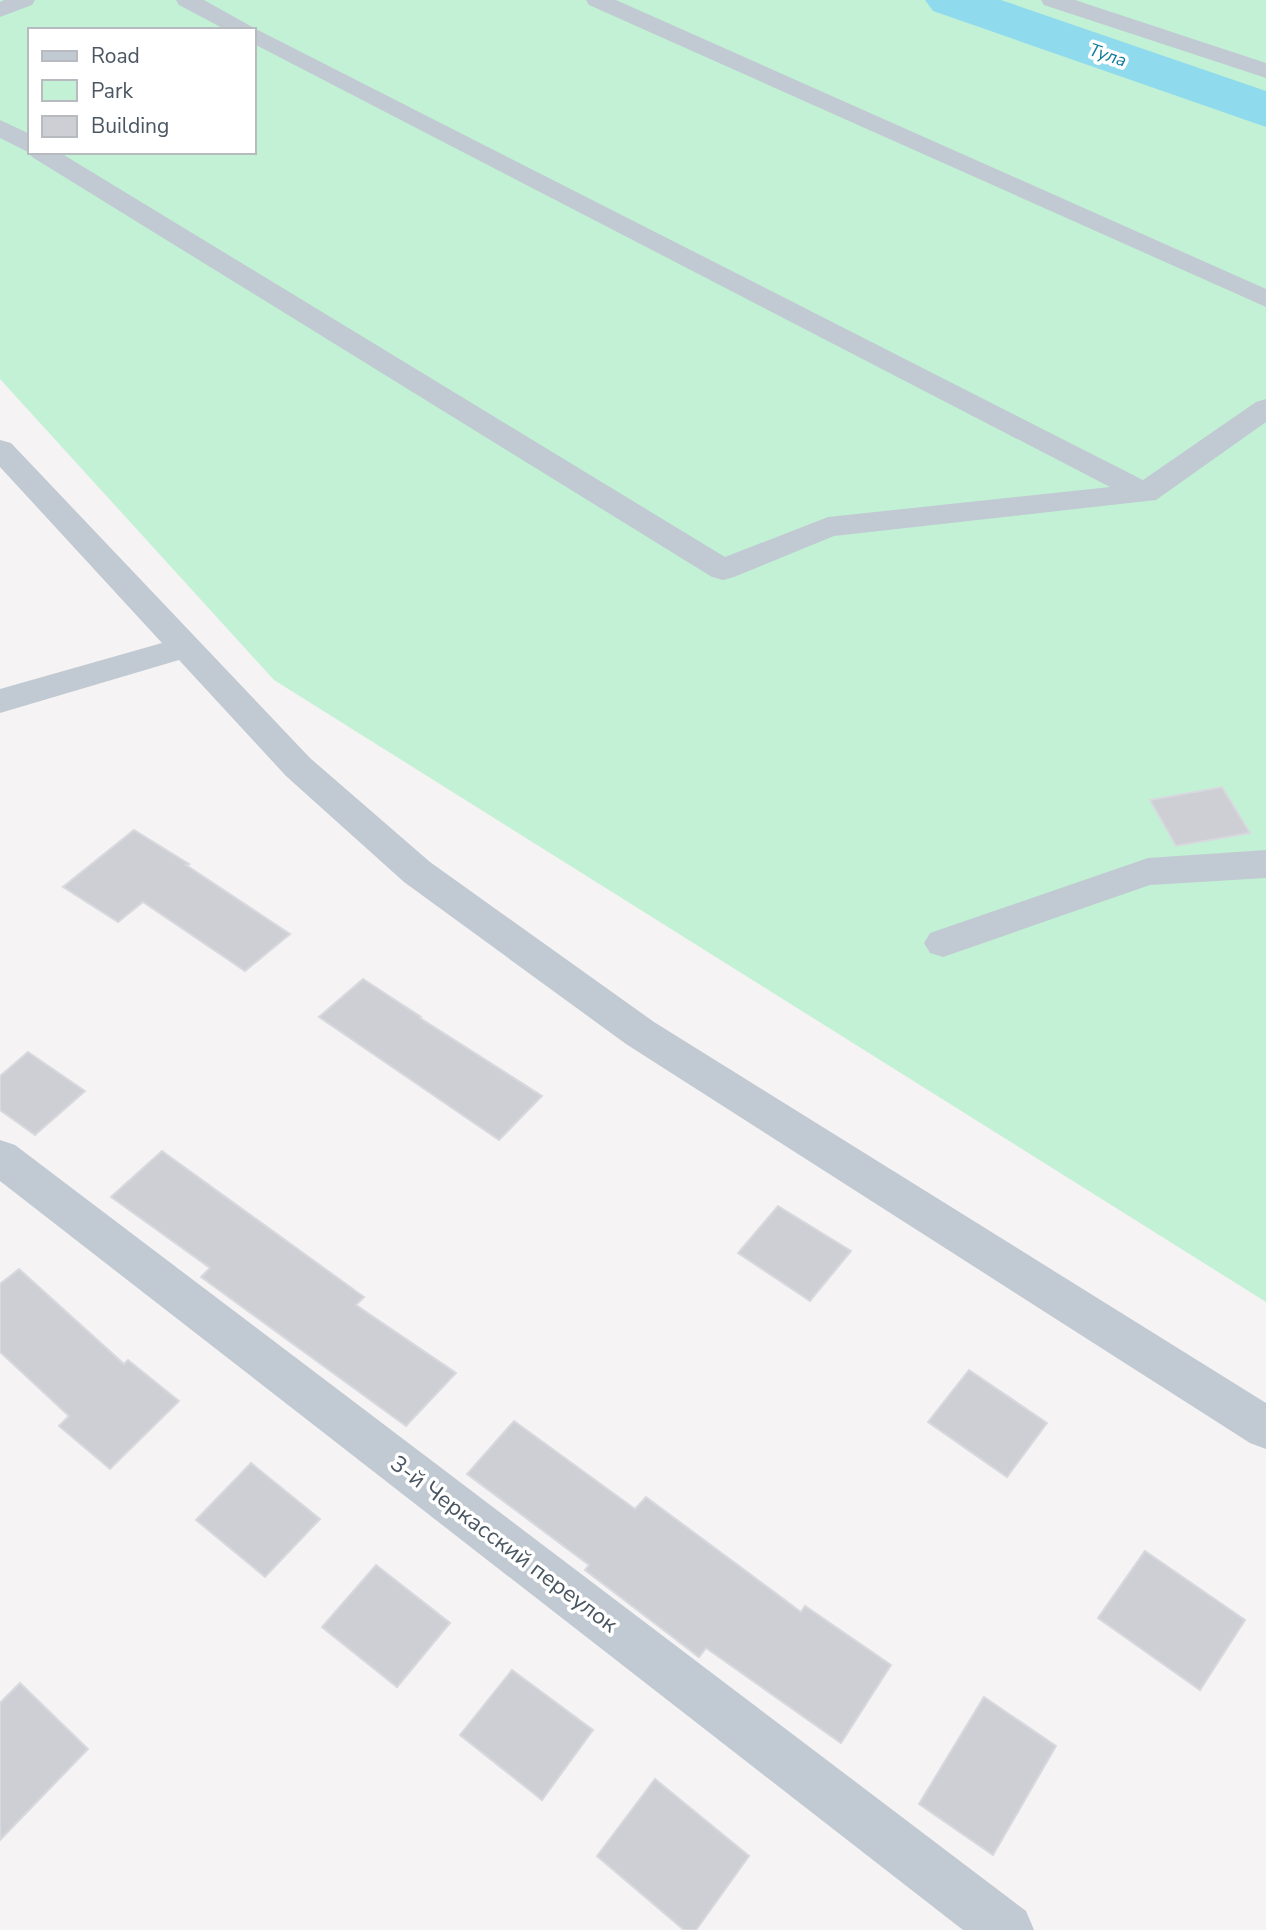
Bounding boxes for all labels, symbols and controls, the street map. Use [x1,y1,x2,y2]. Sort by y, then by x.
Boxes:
legend [28,28,256,154]
water label: Тула [1086,37,1130,73]
text: Road [91,42,140,70]
text: Park [91,77,133,105]
text: Building [91,112,169,140]
street label: 3-й Черкасский переулок [384,1448,625,1640]

